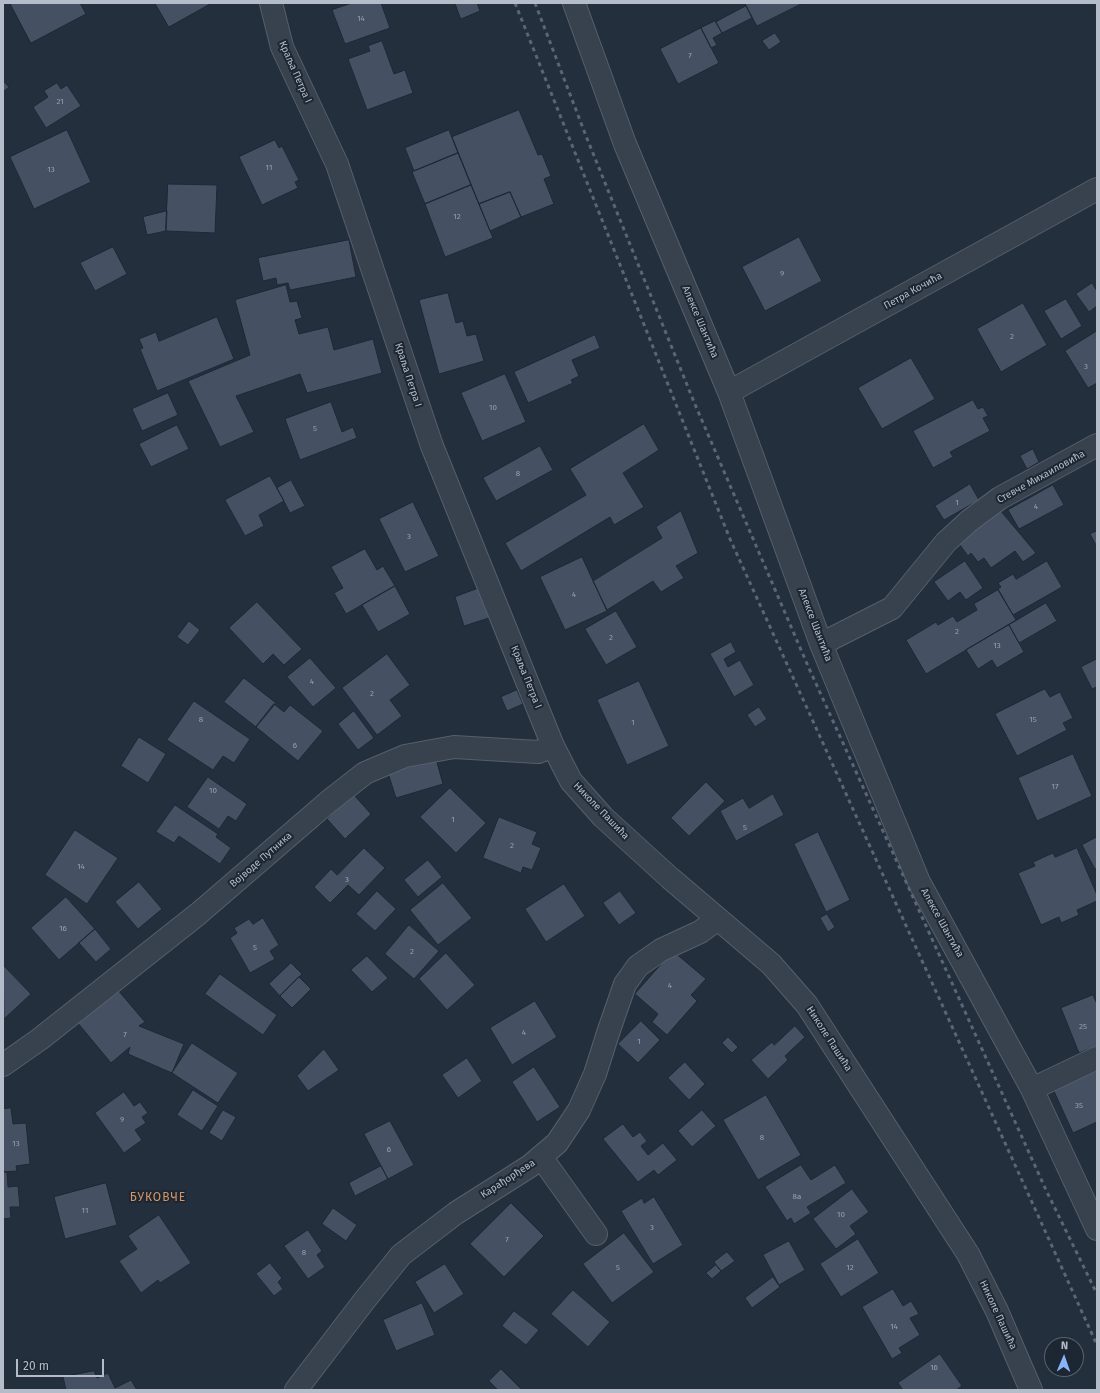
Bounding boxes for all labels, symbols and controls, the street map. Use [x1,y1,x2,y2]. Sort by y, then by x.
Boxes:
house number: 14 [357,14,365,24]
street label: Краља Петра I [276,39,314,105]
house number: 7 [688,51,692,61]
house number: 21 [56,97,64,107]
house number: 11 [266,163,272,173]
house number: 13 [47,165,55,175]
house number: 12 [453,212,461,222]
house number: 9 [780,269,784,279]
street label: Петра Кочића [882,270,944,312]
street label: Алексе Шантића [679,284,721,360]
house number: 2 [1010,332,1014,342]
street label: Краља Петра I [392,341,424,409]
house number: 3 [1084,362,1088,372]
house number: 10 [489,403,497,413]
house number: 5 [313,424,317,434]
street label: Стевче Михаиловића [995,448,1087,506]
house number: 8 [516,469,520,479]
house number: 1 [955,498,959,508]
house number: 4 [1034,502,1038,512]
house number: 3 [407,532,411,542]
street label: Алексе Шантића [796,587,834,663]
house number: 4 [572,590,576,600]
house number: 2 [955,627,959,637]
house number: 2 [609,633,613,643]
house number: 13 [993,641,1001,651]
street label: Краља Петра I [508,644,544,710]
house number: 4 [310,677,314,687]
house number: 2 [370,689,374,699]
house number: 8 [199,715,203,725]
house number: 15 [1029,715,1037,725]
house number: 1 [631,718,635,728]
house number: 6 [293,741,297,751]
street label: Николе Пашића [571,780,631,842]
house number: 17 [1051,782,1059,792]
house number: 10 [209,786,217,796]
house number: 1 [451,815,455,825]
house number: 5 [743,823,747,833]
street label: Војводе Путника [228,830,294,890]
house number: 2 [510,841,514,851]
house number: 14 [77,862,85,872]
house number: 3 [345,875,349,885]
street label: Алексе Шантића [918,886,966,960]
house number: 16 [59,924,67,934]
house number: 5 [253,943,257,953]
house number: 2 [410,947,414,957]
house number: 4 [668,981,672,991]
street label: Николе Пашића [804,1004,854,1074]
house number: 25 [1079,1022,1087,1032]
house number: 4 [522,1028,526,1038]
house number: 7 [123,1030,127,1040]
house number: 1 [637,1037,641,1047]
house number: 35 [1075,1101,1083,1111]
house number: 9 [120,1115,124,1125]
house number: 8 [760,1133,764,1143]
house number: 13 [12,1139,20,1149]
house number: 6 [387,1145,391,1155]
street label: Карађорђева [479,1157,537,1201]
district label: БУКОВЧЕ [130,1191,186,1205]
house number: 8a [793,1192,801,1202]
house number: 11 [82,1206,88,1216]
house number: 10 [837,1210,845,1220]
house number: 3 [650,1223,654,1233]
house number: 7 [505,1235,509,1245]
house number: 8 [302,1248,306,1258]
house number: 5 [616,1263,620,1273]
house number: 12 [846,1263,854,1273]
street label: Николе Пашића [977,1278,1019,1352]
house number: 14 [890,1322,898,1332]
north arrow [1044,1337,1084,1377]
text: N [1061,1339,1068,1352]
scale bar [18,1351,106,1377]
text: 20 m [23,1359,49,1373]
house number: 16 [930,1363,938,1373]

